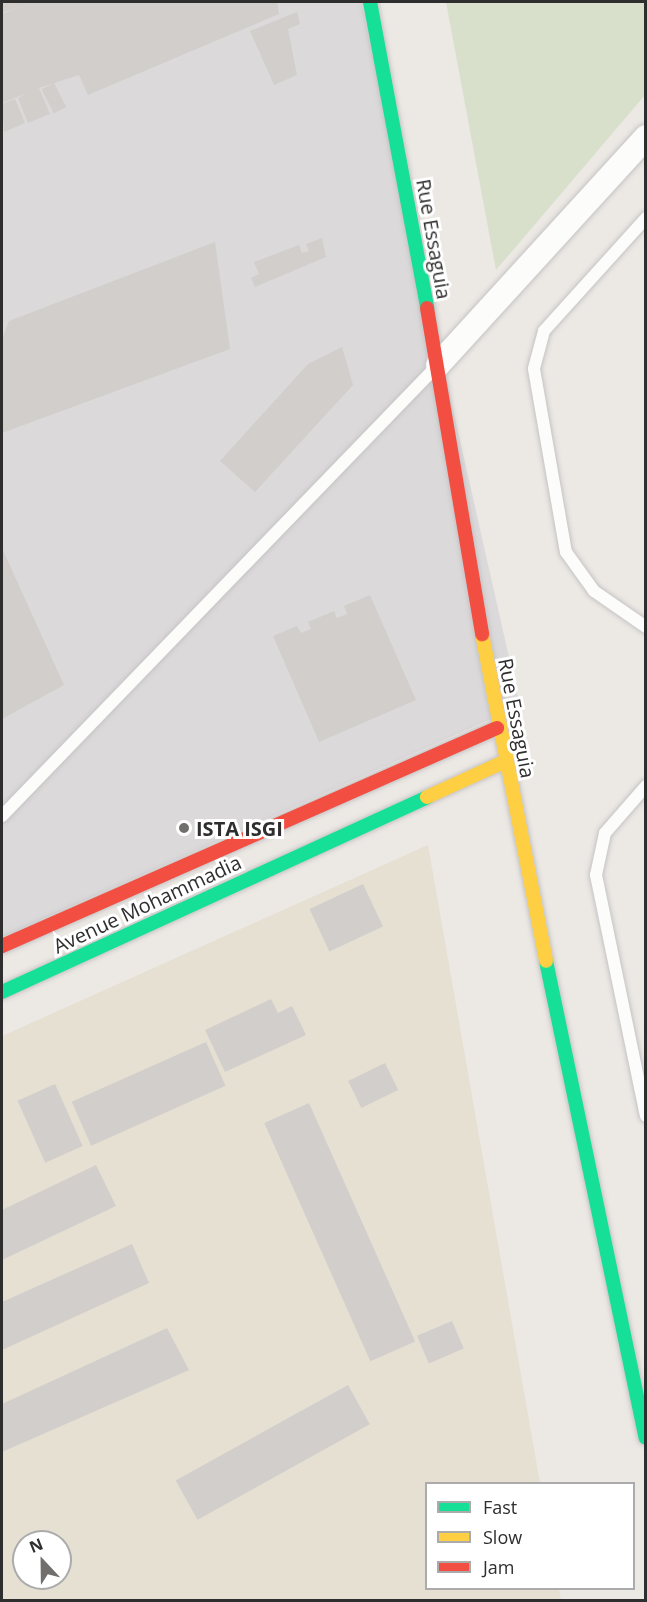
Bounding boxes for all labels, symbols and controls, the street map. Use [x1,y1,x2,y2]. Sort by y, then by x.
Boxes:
street label: Rue Essaguia [412,177,456,301]
street label: Rue Essaguia [494,656,540,780]
place label: ISTA ISGI [196,816,283,840]
marker: ISTA ISGI [177,821,191,835]
street label: Avenue Mohammadia [49,850,245,958]
legend [425,1482,635,1590]
text: Fast [483,1495,517,1519]
text: Slow [483,1525,522,1549]
north arrow [12,1530,72,1590]
text: N [26,1533,46,1558]
text: Jam [483,1555,515,1579]

